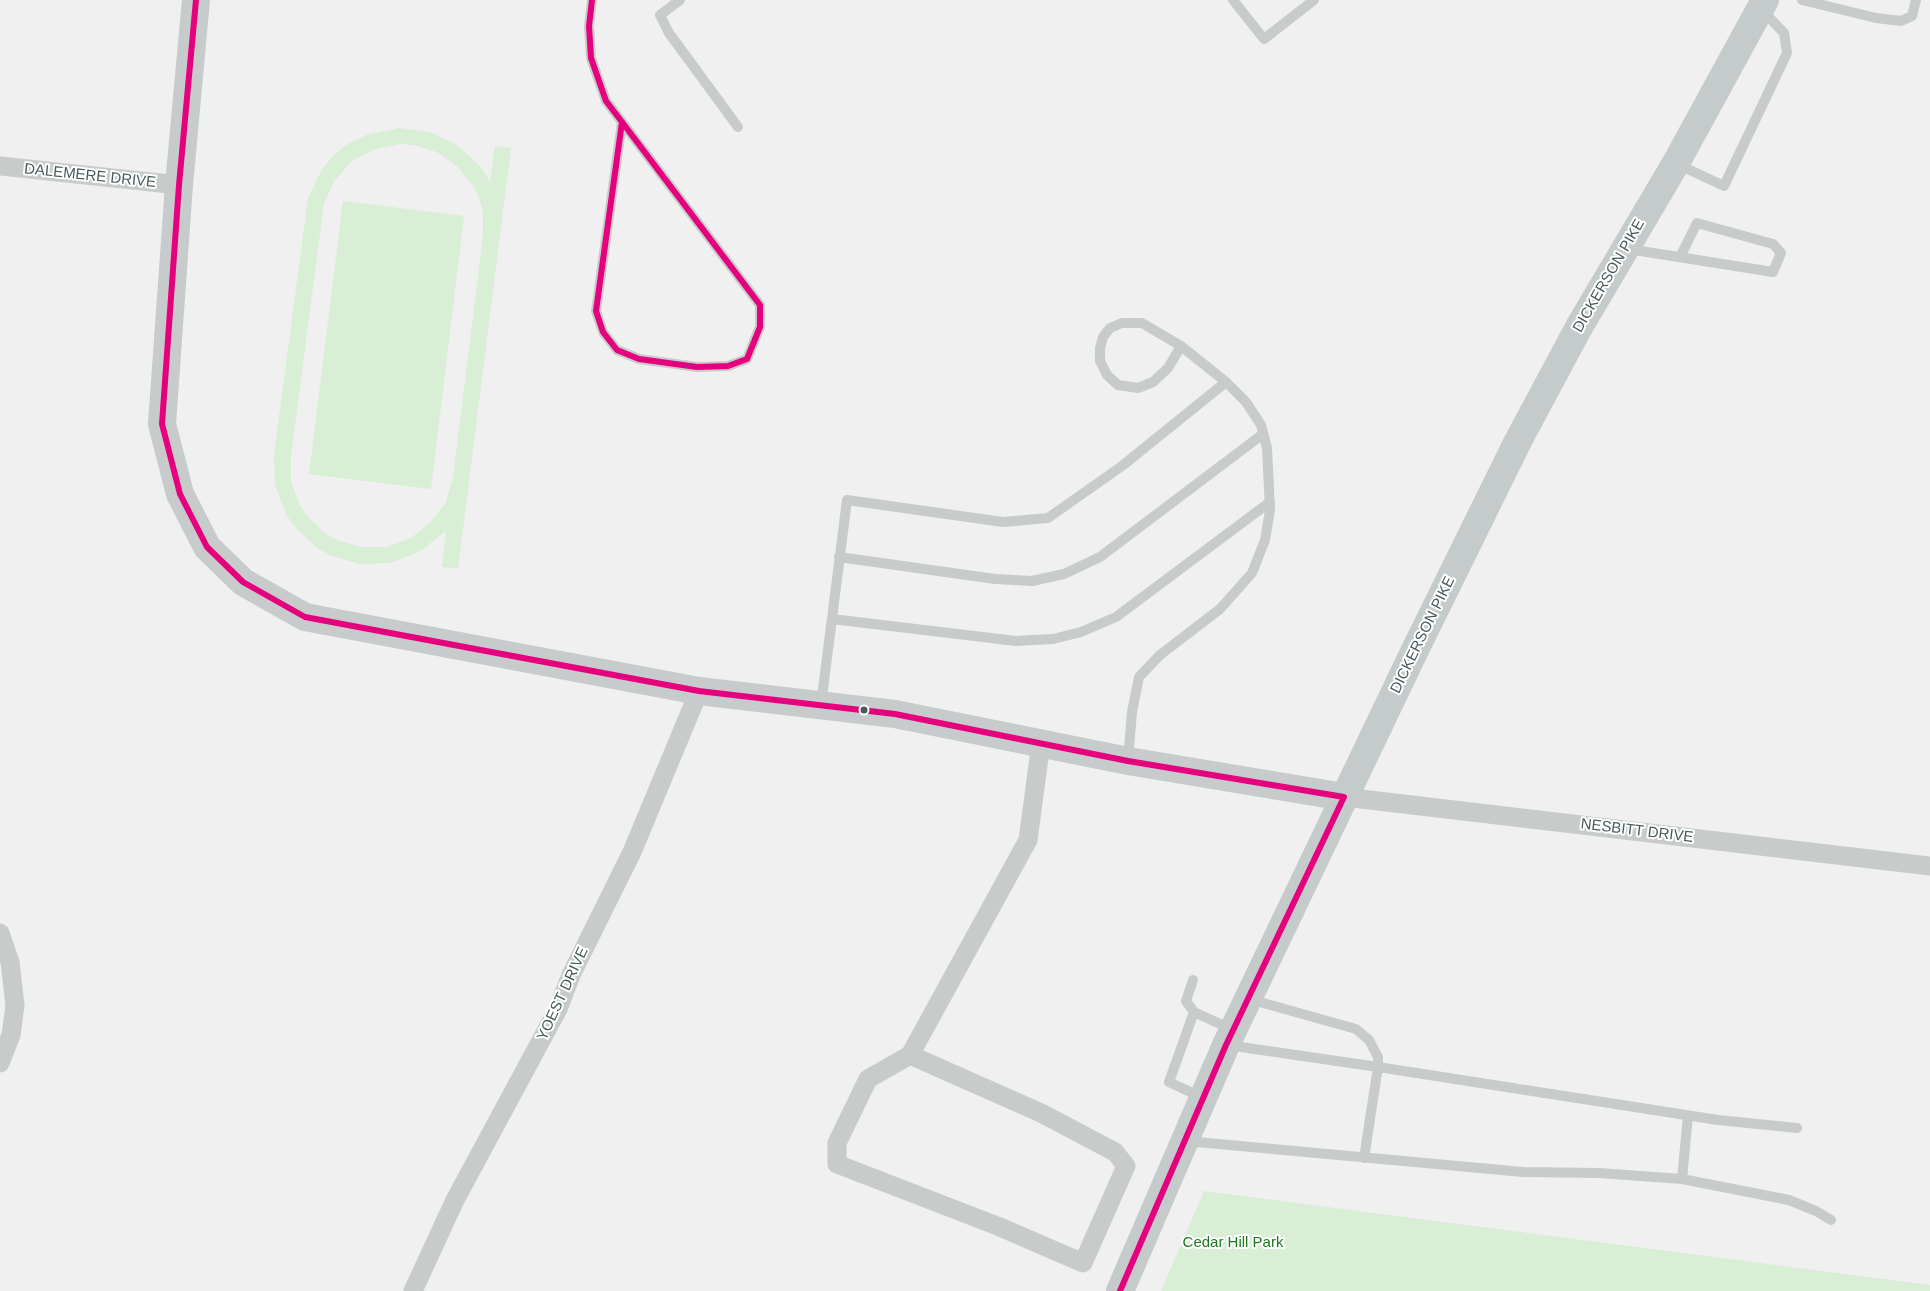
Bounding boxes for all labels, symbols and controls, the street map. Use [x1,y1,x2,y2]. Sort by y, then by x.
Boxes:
street label: DALEMERE DRIVE [23,160,157,192]
street label: DICKERSON PIKE [1569,216,1649,336]
street label: DICKERSON PIKE [1387,574,1459,696]
unlabelled marker [859,705,869,715]
street label: NESBITT DRIVE [1580,815,1694,847]
street label: YOEST DRIVE [534,944,592,1044]
park label: Cedar Hill Park [1183,1234,1283,1252]

